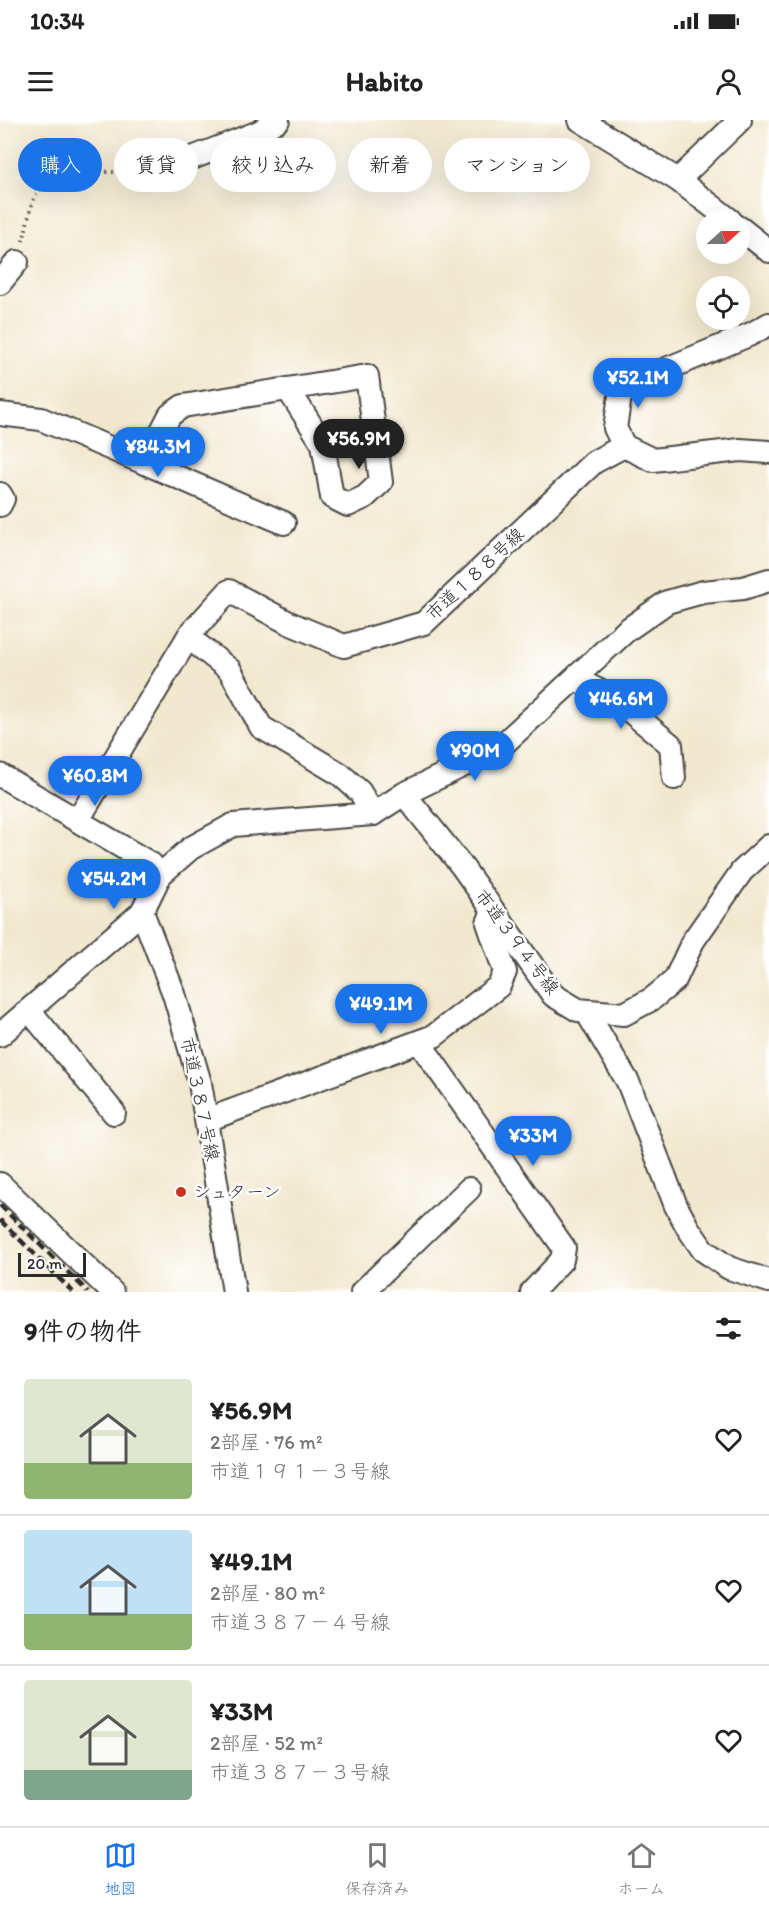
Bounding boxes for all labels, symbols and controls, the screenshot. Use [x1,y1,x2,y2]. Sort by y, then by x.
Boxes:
text: 10:34 [30,8,84,35]
icon: menu [24,65,57,98]
text: Habito [346,65,423,98]
icon: person [712,65,745,98]
chip: 購入 [18,138,102,192]
chip: 賃貸 [114,138,198,192]
chip: 絞り込み [210,138,336,192]
chip: 新着 [348,138,432,192]
chip: マンション [444,138,590,192]
north arrow [696,210,750,264]
map controls [696,210,750,330]
button: locate [696,276,750,330]
pin: ¥52.1M [589,358,687,409]
text: ¥52.1M [607,365,669,389]
pin: ¥56.9M [310,419,408,470]
text: ¥56.9M [327,426,391,450]
pin: ¥84.3M [109,427,207,478]
text: ¥84.3M [125,434,191,458]
street label: 市道１８８号線 [421,523,529,625]
pin: ¥46.6M [572,679,670,730]
text: ¥46.6M [588,686,654,710]
pin: ¥90M [439,731,511,782]
text: ¥90M [450,738,500,762]
pin: ¥60.8M [46,756,144,807]
text: ¥60.8M [62,763,128,787]
pin: ¥54.2M [65,859,163,910]
text: ¥54.2M [82,866,146,890]
street label: 市道３９４号線 [470,885,564,999]
pin: ¥49.1M [332,984,430,1035]
text: ¥49.1M [349,991,413,1015]
street label: 市道３８７号線 [176,1035,224,1163]
pin: ¥33M [497,1116,569,1167]
text: ¥33M [509,1123,557,1147]
place label: シュターン [193,1181,281,1203]
marker: シュターン [174,1185,188,1199]
scale bar [18,1250,86,1278]
text: 20 m [27,1254,62,1273]
icon: filters [712,1312,745,1345]
text: 9件の物件 [24,1315,142,1347]
text: ¥56.9M [210,1394,292,1426]
icon: home [72,1403,144,1475]
icon: heart [712,1423,745,1456]
text: 2部屋 · 76 m² [210,1430,322,1454]
text: 市道１９１－３号線 [210,1459,390,1483]
text: ¥49.1M [210,1545,293,1577]
icon: home [72,1554,144,1626]
icon: heart [712,1574,745,1607]
text: 2部屋 · 80 m² [210,1581,325,1605]
text: 市道３８７－４号線 [210,1610,390,1634]
text: ¥33M [210,1695,273,1727]
icon: home [72,1704,144,1776]
icon: heart [712,1724,745,1757]
text: 2部屋 · 52 m² [210,1731,323,1755]
text: 市道３８７－３号線 [210,1760,390,1784]
tab: 地図 [104,1839,137,1899]
tab: 保存済み [345,1839,409,1899]
tab: ホーム [618,1839,665,1899]

